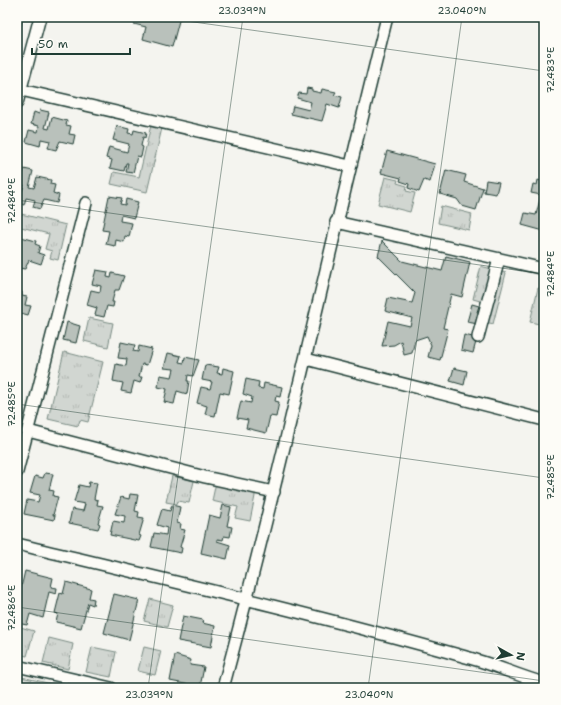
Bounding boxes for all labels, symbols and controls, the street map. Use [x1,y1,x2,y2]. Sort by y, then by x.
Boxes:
text: 23.039°N [218,4,266,17]
text: 23.040°N [438,4,486,17]
scale bar [32,30,130,56]
text: 50 m [38,36,68,52]
text: 72.483°E [544,47,557,93]
text: 72.484°E [5,178,18,224]
text: 72.484°E [544,251,557,297]
text: 72.485°E [5,381,18,427]
text: 72.485°E [544,454,557,500]
text: 72.486°E [5,585,18,631]
north arrow [491,635,531,675]
text: N [512,651,528,662]
text: 23.039°N [125,688,173,701]
text: 23.040°N [345,688,393,701]

